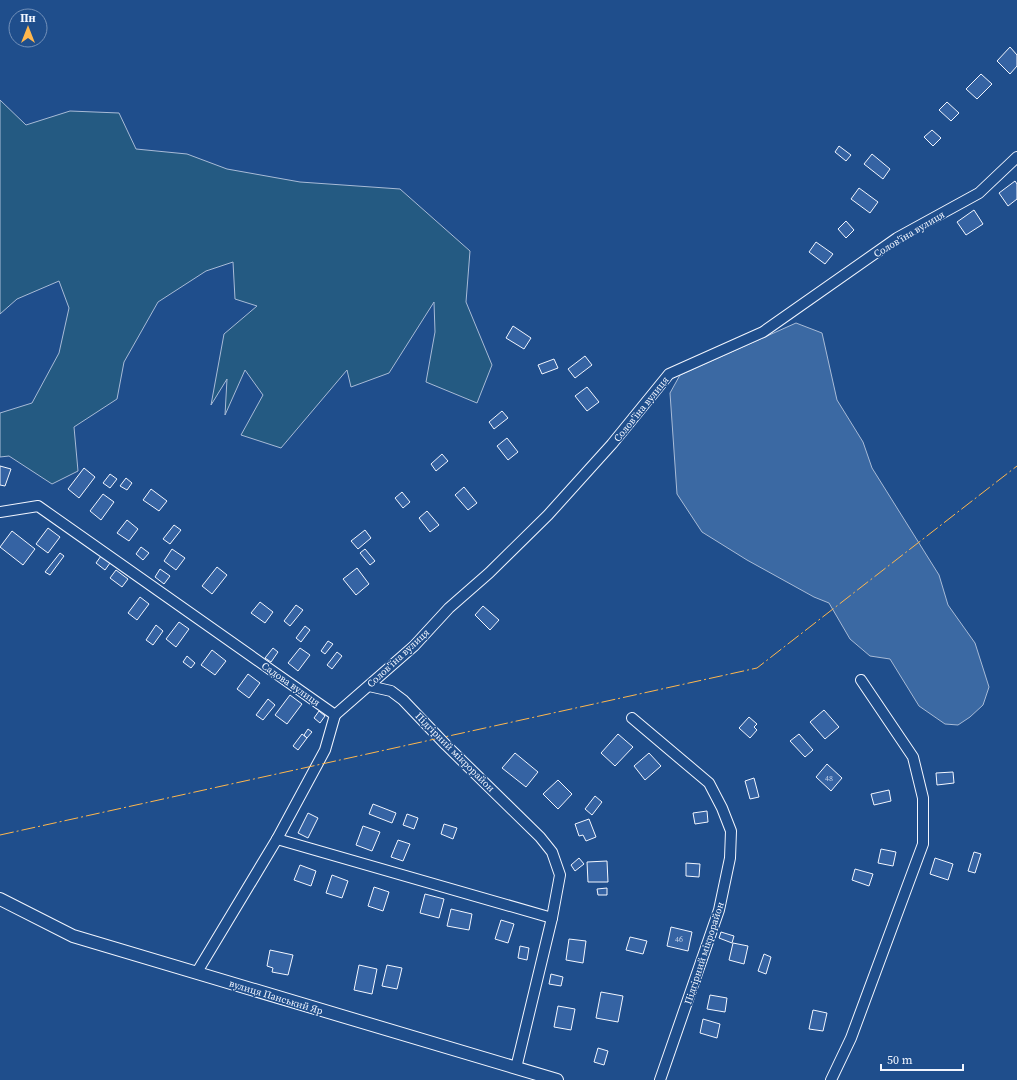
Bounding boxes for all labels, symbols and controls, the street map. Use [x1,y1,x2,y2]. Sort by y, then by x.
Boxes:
north arrow [8,8,48,48]
text: Пн [20,11,36,26]
street label: Солов'їна вулиця [871,208,947,260]
street label: Солов'їна вулиця [611,374,671,444]
street label: Солов'їна вулиця [364,626,432,690]
street label: Садова вулиця [259,659,323,709]
street label: Підгірний мікрорайон [413,710,497,794]
house number: 48 [825,773,833,784]
street label: Підгірний мікрорайон [681,900,727,1006]
house number: 46 [675,934,683,945]
street label: вулиця Панський Яр [228,977,325,1017]
scale bar [881,1046,963,1072]
text: 50 m [887,1052,913,1068]

